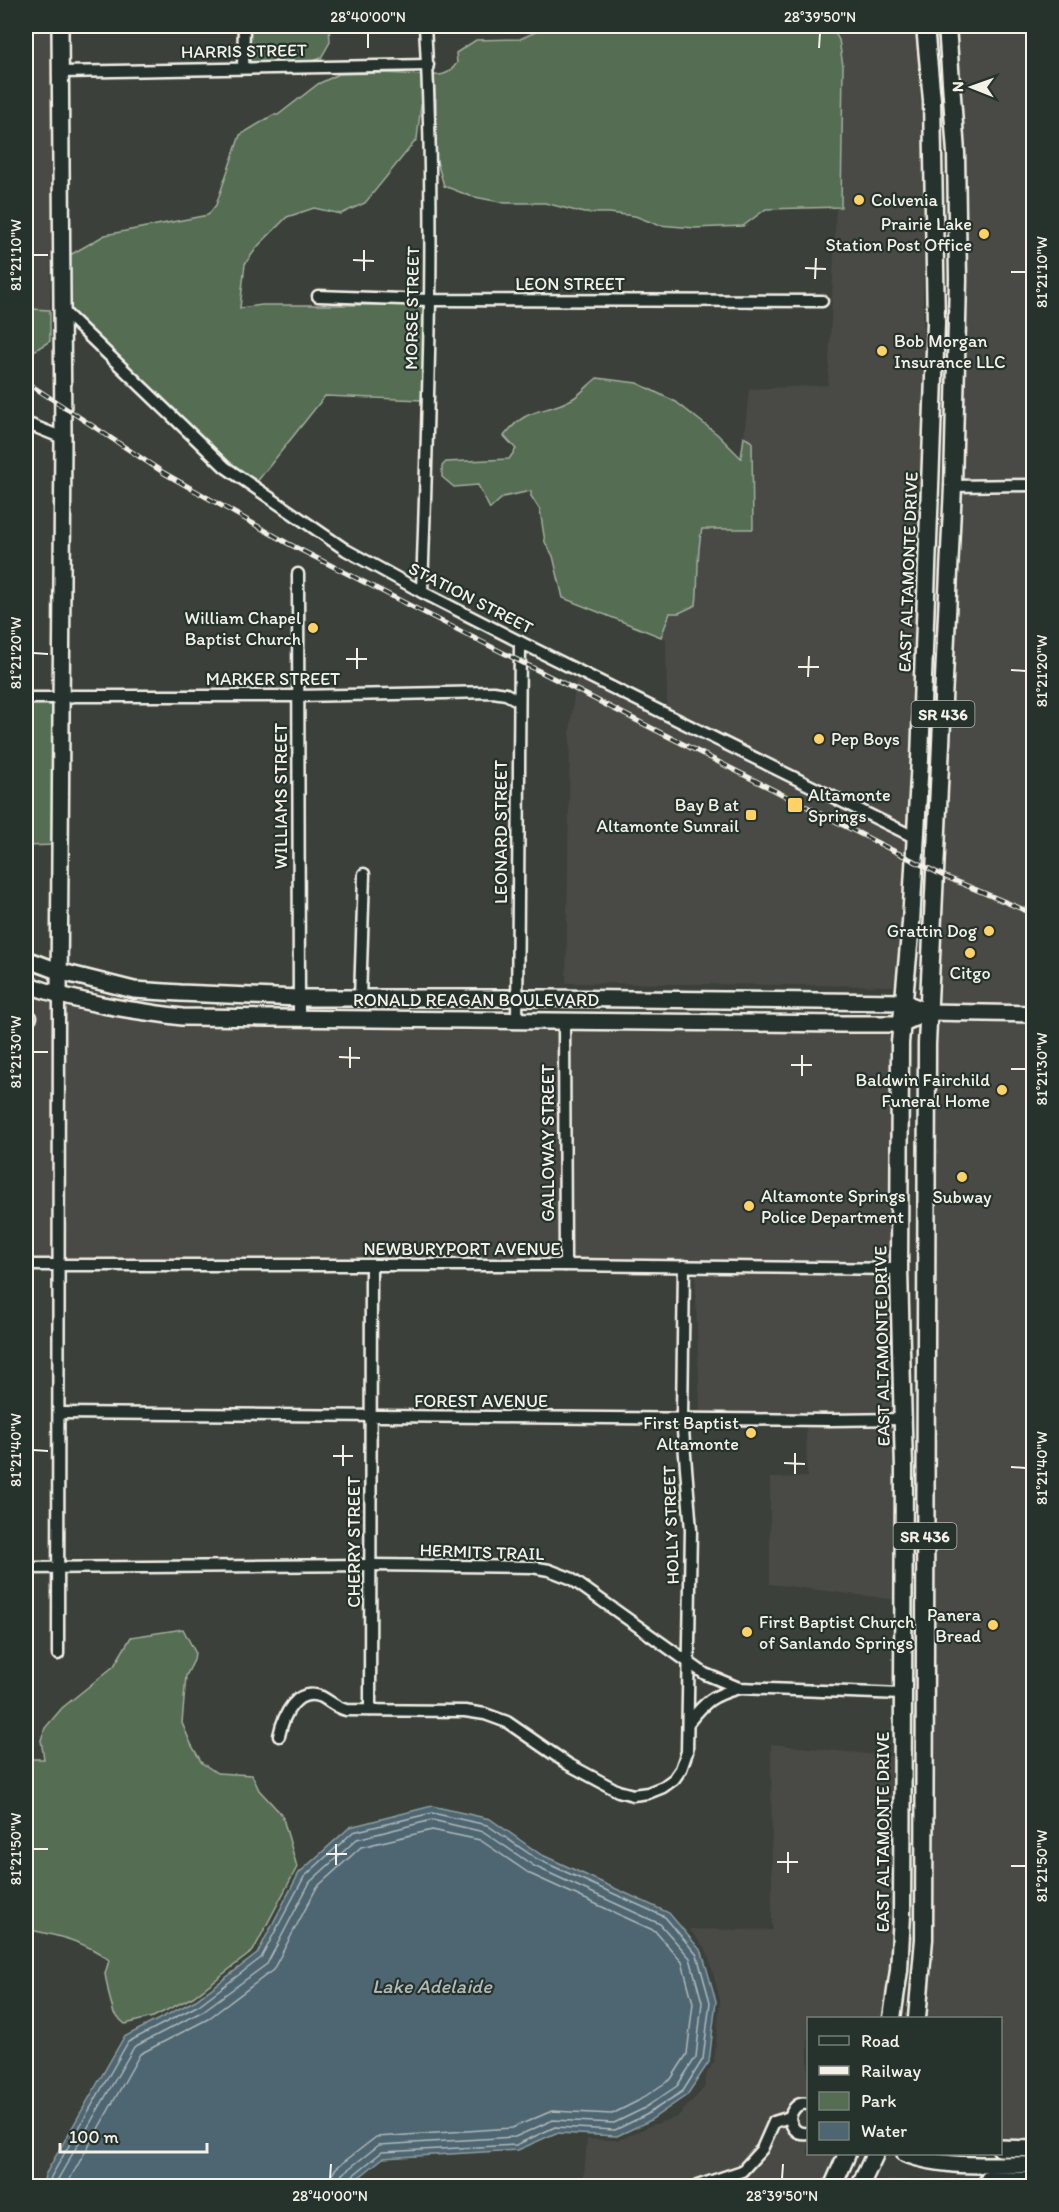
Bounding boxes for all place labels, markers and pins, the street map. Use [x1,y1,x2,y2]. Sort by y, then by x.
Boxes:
place label: Colvenia [871,189,939,211]
marker: Colvenia [852,193,866,207]
place label: Prairie Lake Station Post Office [825,213,972,256]
marker: Prairie Lake Station Post Office [977,227,991,241]
place label: Bob Morgan Insurance LLC [894,330,1006,373]
marker: Bob Morgan Insurance LLC [875,344,889,358]
place label: William Chapel Baptist Church [185,607,301,650]
marker: William Chapel Baptist Church [306,621,320,635]
place label: Pep Boys [831,728,900,750]
marker: Pep Boys [812,732,826,746]
place label: Altamonte Springs [808,784,891,827]
place label: Bay B at Altamonte Sunrail [596,794,739,837]
marker: Altamonte Springs [786,796,804,814]
marker: Bay B at Altamonte Sunrail [744,808,758,822]
place label: Grattin Dog [887,920,978,942]
marker: Grattin Dog [982,924,996,938]
marker: Citgo [963,946,977,960]
place label: Citgo [949,962,991,984]
place label: Baldwin Fairchild Funeral Home [856,1069,990,1112]
marker: Baldwin Fairchild Funeral Home [995,1083,1009,1097]
marker: Subway [955,1170,969,1184]
place label: Altamonte Springs Police Department [761,1185,906,1228]
place label: Subway [932,1186,992,1208]
marker: Altamonte Springs Police Department [742,1199,756,1213]
place label: First Baptist Altamonte [643,1412,739,1455]
marker: First Baptist Altamonte [744,1426,758,1440]
place label: Panera Bread [927,1604,982,1647]
place label: First Baptist Church of Sanlando Springs [759,1611,914,1654]
marker: Panera Bread [986,1618,1000,1632]
marker: First Baptist Church of Sanlando Springs [740,1625,754,1639]

